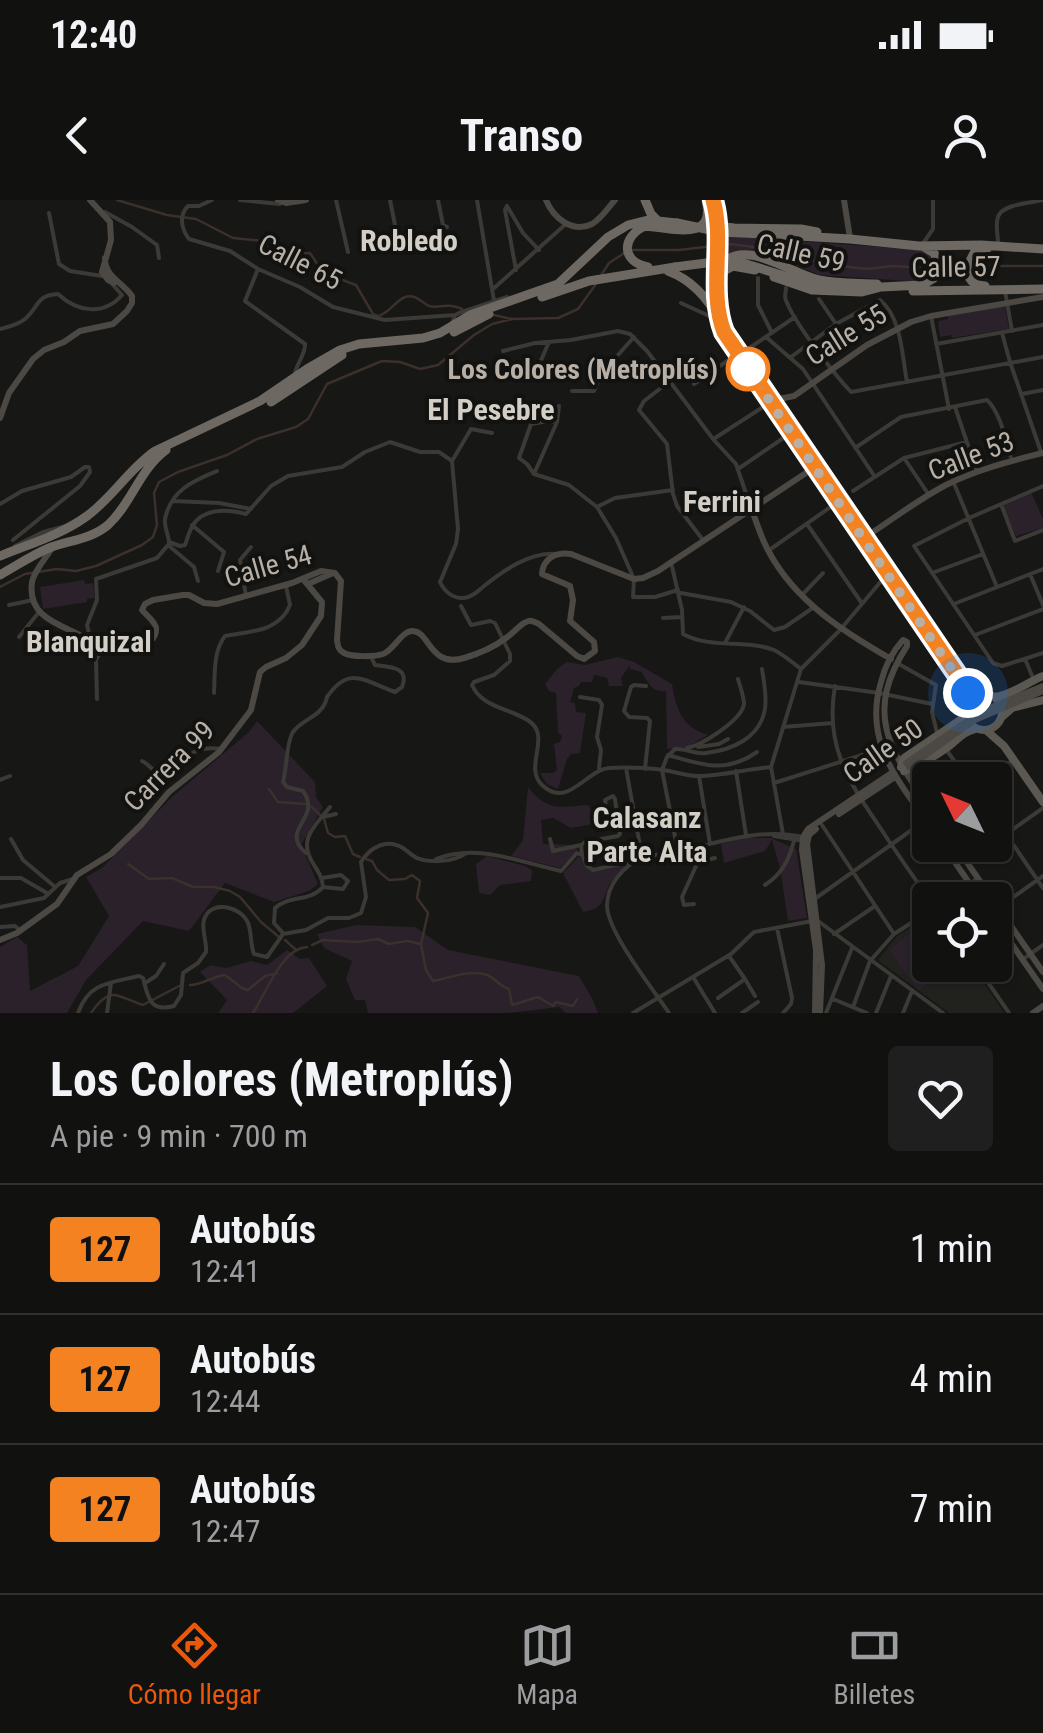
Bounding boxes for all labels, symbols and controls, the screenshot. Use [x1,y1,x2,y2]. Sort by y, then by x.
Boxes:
text: 12:40 [50,13,137,57]
icon: back [50,108,105,163]
icon: person [938,108,993,163]
text: Transo [460,109,583,162]
district label: Robledo [360,223,458,258]
street label: Calle 65 [253,227,347,297]
street label: Calle 59 [754,227,848,279]
street label: Calle 57 [911,250,1001,284]
street label: Calle 55 [799,297,893,373]
marker: Los Colores (Metroplús) [727,348,769,390]
place label: Los Colores (Metroplús) [448,353,718,386]
district label: El Pesebre [427,392,555,427]
street label: Calle 53 [923,425,1019,487]
district label: Ferrini [683,484,761,519]
street label: Calle 54 [221,538,315,594]
district label: Blanquizal [26,624,152,659]
your location [943,668,993,718]
street label: Calle 50 [837,712,929,790]
street label: Carrera 99 [117,714,221,818]
north arrow [912,762,1012,862]
map controls [912,762,1012,982]
district label: Calasanz Parte Alta [587,800,707,869]
button: locate [912,882,1012,982]
button: heart [888,1046,993,1151]
text: Los Colores (Metroplús) [50,1051,514,1108]
text: A pie · 9 min · 700 m [50,1117,308,1155]
text: Autobús [190,1208,316,1252]
text: 1 min [910,1227,993,1271]
text: 127 [78,1229,132,1270]
text: 12:41 [190,1252,261,1290]
text: Autobús [190,1338,316,1382]
text: 4 min [910,1357,993,1401]
text: 127 [78,1359,132,1400]
text: 12:44 [190,1382,261,1420]
text: Autobús [190,1468,316,1512]
text: 7 min [910,1487,993,1531]
text: 127 [78,1489,132,1530]
text: 12:47 [190,1512,261,1550]
tab: Cómo llegar [128,1618,261,1711]
tab: Mapa [516,1618,578,1711]
tab: Billetes [833,1618,915,1711]

